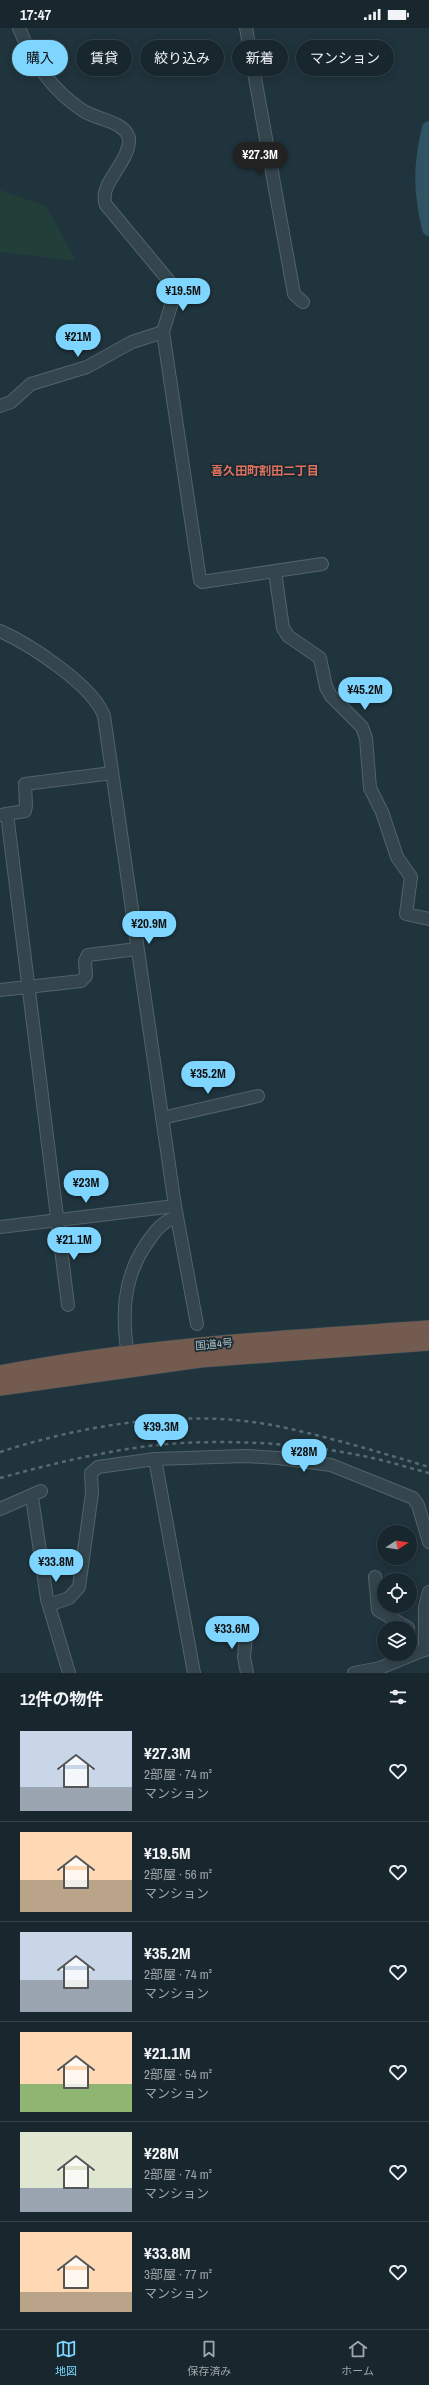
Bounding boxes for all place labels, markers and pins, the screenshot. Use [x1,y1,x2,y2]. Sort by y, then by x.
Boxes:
pin: ¥27.3M [227,142,293,176]
pin: ¥19.5M [150,278,216,312]
pin: ¥21M [54,324,102,358]
pin: ¥45.2M [332,677,398,711]
pin: ¥20.9M [116,911,182,945]
pin: ¥35.2M [175,1061,241,1095]
pin: ¥23M [62,1170,110,1204]
pin: ¥21.1M [41,1227,107,1261]
pin: ¥39.3M [128,1414,194,1448]
pin: ¥28M [280,1439,328,1473]
pin: ¥33.8M [23,1549,89,1583]
pin: ¥33.6M [199,1616,265,1650]

